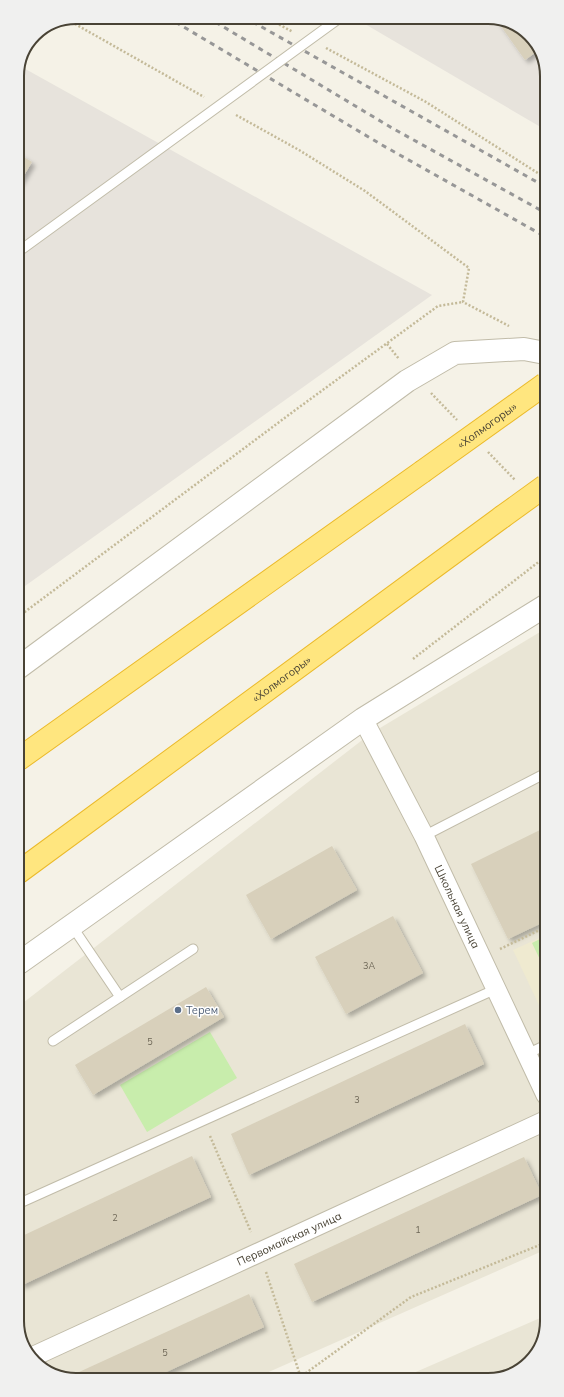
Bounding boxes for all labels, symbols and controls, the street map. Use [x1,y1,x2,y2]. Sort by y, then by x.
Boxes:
street label: «Холмогоры» [455,399,520,451]
street label: «Холмогоры» [249,653,314,705]
street label: Школьная улица [432,862,483,951]
house number: 3А [363,960,375,971]
place label: Терем [186,1003,218,1017]
marker: Терем [173,1005,183,1015]
house number: 5 [147,1036,153,1047]
house number: 3 [354,1094,360,1105]
street label: Первомайская улица [235,1209,344,1269]
house number: 2 [112,1212,118,1223]
house number: 1 [415,1224,421,1235]
house number: 5 [162,1347,168,1358]

